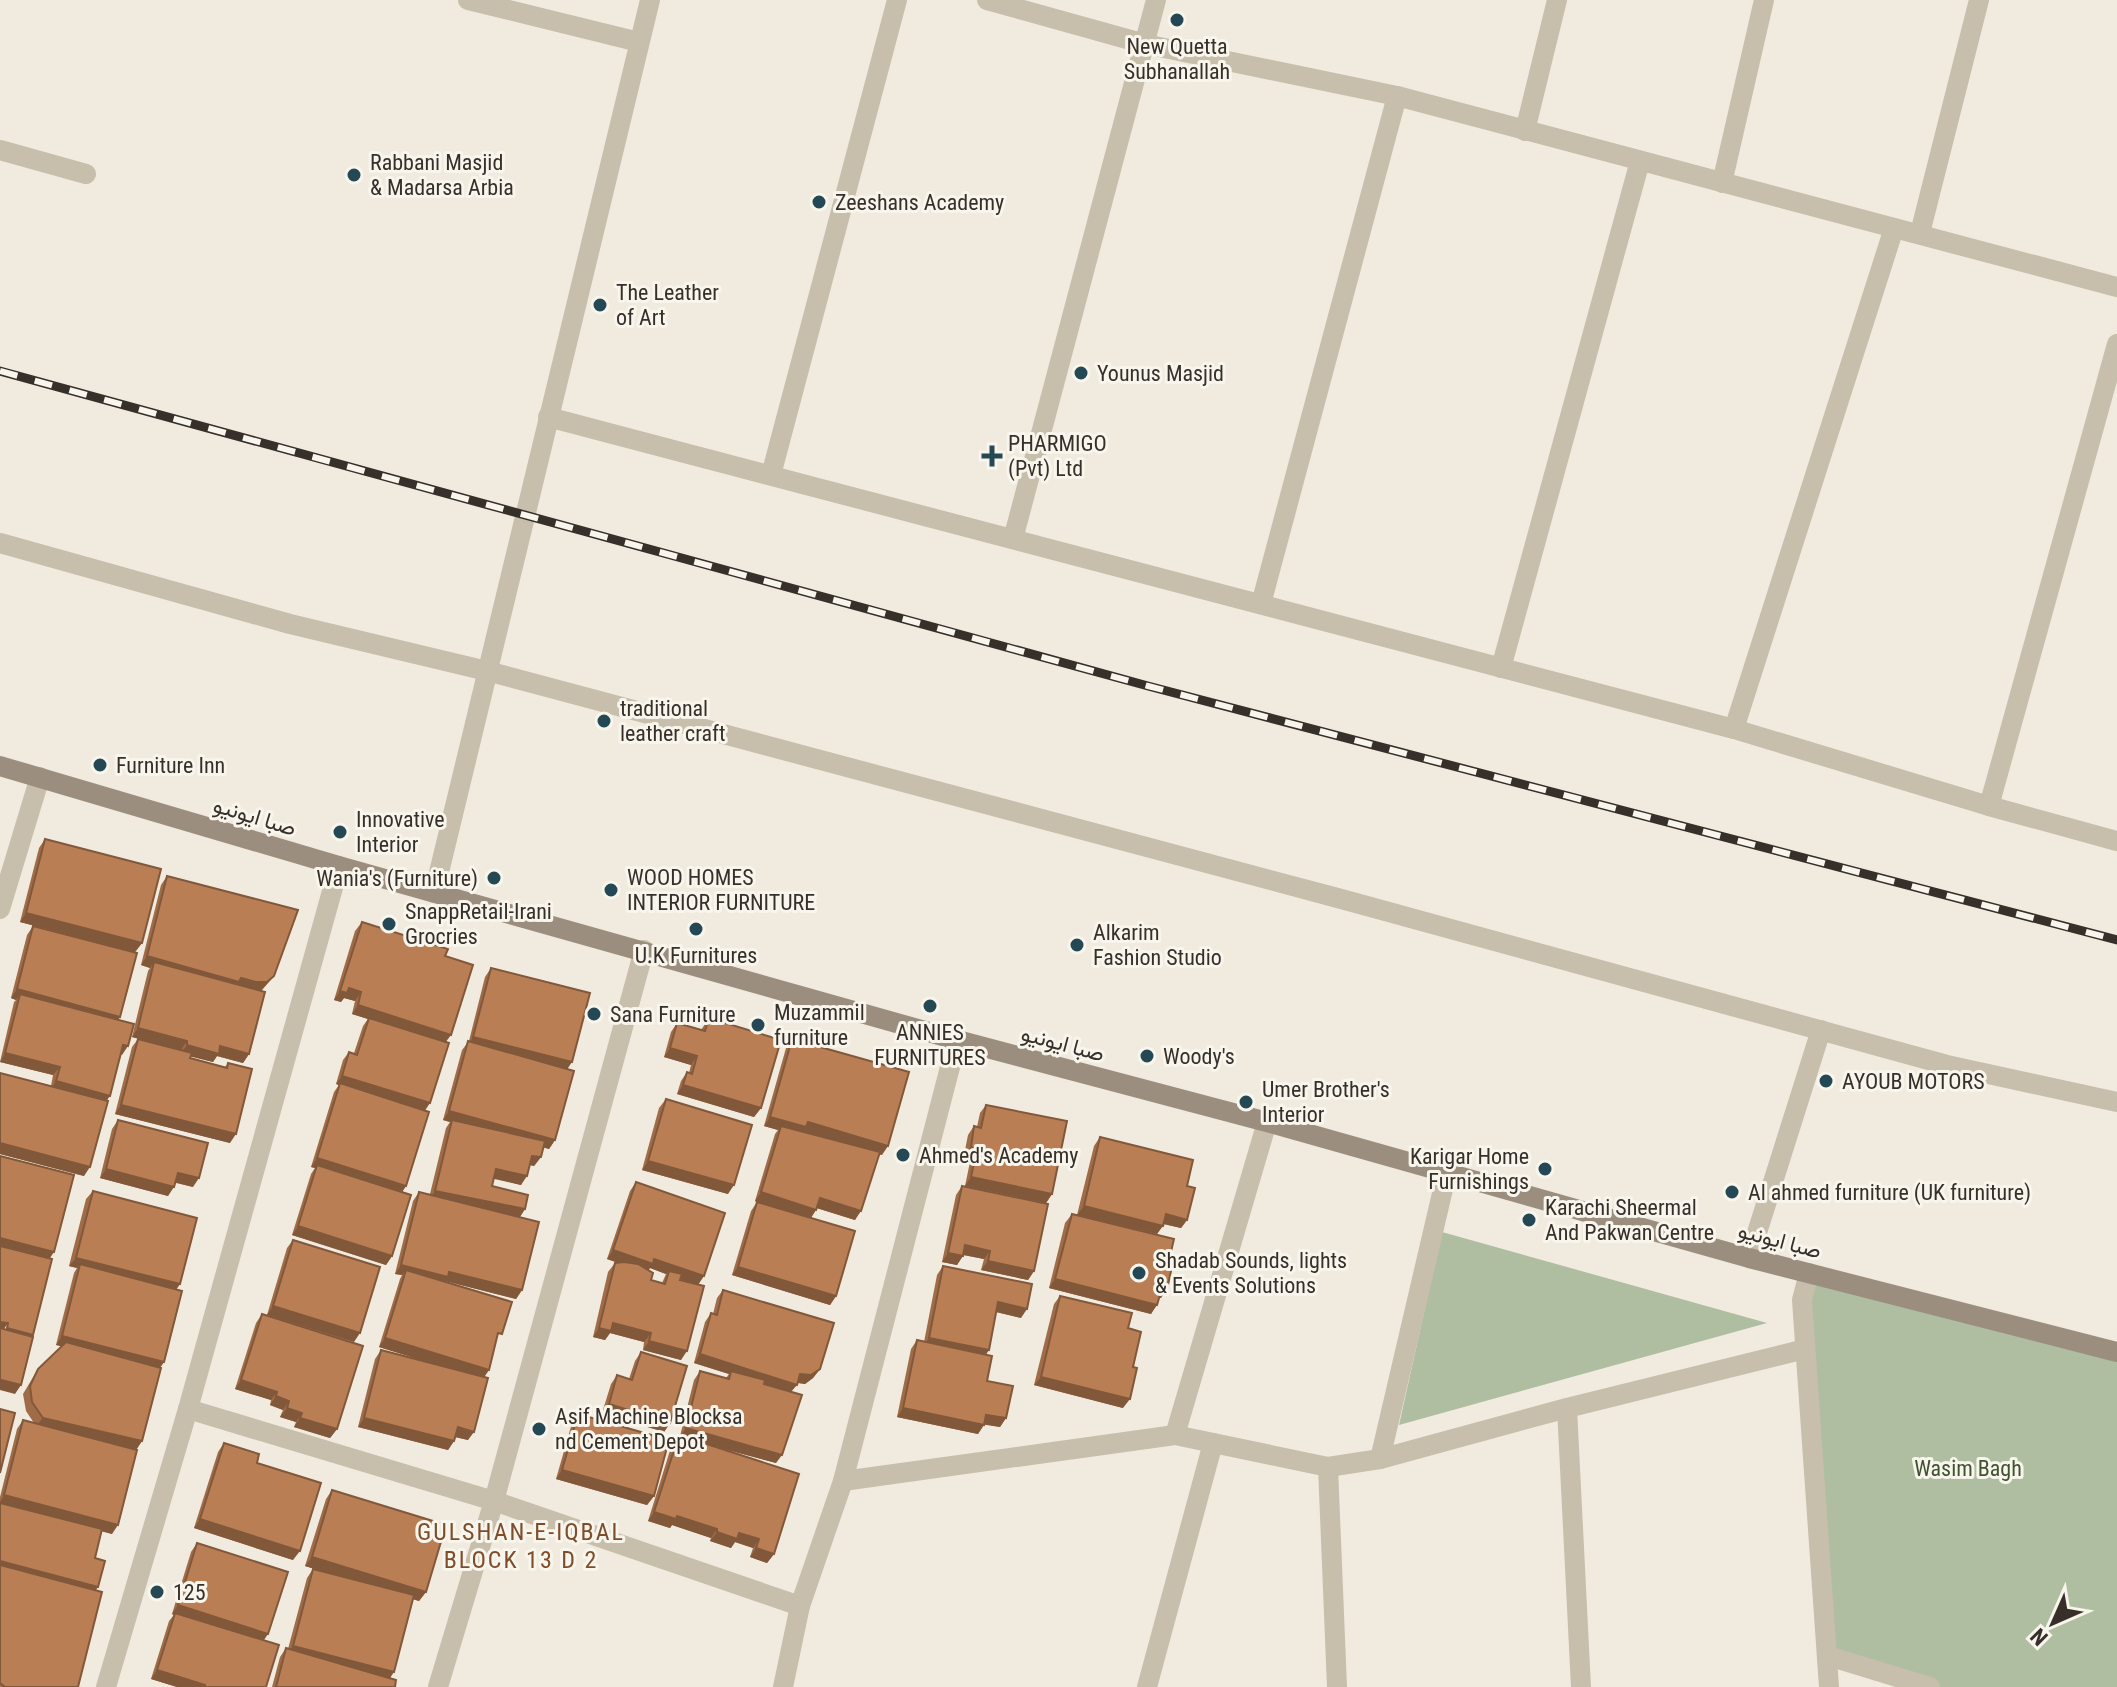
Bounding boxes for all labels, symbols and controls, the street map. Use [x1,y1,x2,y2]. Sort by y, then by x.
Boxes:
marker: New Quetta Subhanallah [1168,11,1186,29]
place label: New Quetta Subhanallah [1124,34,1230,84]
place label: Rabbani Masjid & Madarsa Arbia [370,150,514,200]
marker: Rabbani Masjid & Madarsa Arbia [345,166,363,184]
place label: Zeeshans Academy [835,190,1004,215]
marker: Zeeshans Academy [810,193,828,211]
place label: The Leather of Art [616,280,719,330]
marker: The Leather of Art [591,296,609,314]
place label: Younus Masjid [1097,361,1224,386]
marker: Younus Masjid [1072,364,1090,382]
place label: PHARMIGO (Pvt) Ltd [1008,431,1107,482]
marker: PHARMIGO (Pvt) Ltd [983,447,1001,465]
place label: traditional leather craft [620,696,726,746]
marker: traditional leather craft [595,712,613,730]
place label: Furniture Inn [116,753,225,778]
marker: Furniture Inn [91,756,109,774]
street label: صبا ایونیو [210,792,299,842]
place label: Innovative Interior [356,807,445,857]
marker: Innovative Interior [331,823,349,841]
place label: WOOD HOMES INTERIOR FURNITURE [627,865,815,915]
place label: Wania's (Furniture) [316,866,478,892]
marker: Wania's (Furniture) [485,869,503,887]
marker: WOOD HOMES INTERIOR FURNITURE [602,881,620,899]
place label: SnappRetail-Irani Grocries [405,899,552,949]
marker: SnappRetail-Irani Grocries [380,915,398,933]
marker: U.K Furnitures [687,920,705,938]
place label: Alkarim Fashion Studio [1093,920,1222,970]
marker: Alkarim Fashion Studio [1068,936,1086,954]
place label: U.K Furnitures [635,943,757,968]
marker: ANNIES FURNITURES [921,997,939,1015]
place label: Muzammil furniture [774,1000,865,1050]
place label: Sana Furniture [610,1002,736,1027]
marker: Sana Furniture [585,1005,603,1023]
marker: Muzammil furniture [749,1016,767,1034]
place label: ANNIES FURNITURES [874,1020,986,1070]
street label: صبا ایونیو [1018,1020,1107,1068]
place label: Woody's [1163,1044,1235,1069]
marker: Woody's [1138,1047,1156,1065]
place label: AYOUB MOTORS [1842,1069,1985,1094]
marker: AYOUB MOTORS [1817,1072,1835,1090]
place label: Umer Brother's Interior [1262,1077,1390,1127]
marker: Umer Brother's Interior [1237,1093,1255,1111]
place label: Ahmed's Academy [919,1143,1079,1168]
place label: Karigar Home Furnishings [1410,1144,1529,1194]
marker: Ahmed's Academy [894,1146,912,1164]
marker: Karigar Home Furnishings [1536,1160,1554,1178]
place label: Al ahmed furniture (UK furniture) [1748,1180,2031,1206]
marker: Al ahmed furniture (UK furniture) [1723,1183,1741,1201]
place label: Karachi Sheermal And Pakwan Centre [1545,1195,1714,1245]
marker: Karachi Sheermal And Pakwan Centre [1520,1211,1538,1229]
street label: صبا ایونیو [1735,1217,1824,1265]
place label: Shadab Sounds, lights & Events Solutions [1155,1248,1347,1298]
marker: Shadab Sounds, lights & Events Solutions [1130,1264,1148,1282]
place label: Asif Machine Blocksa nd Cement Depot [555,1404,743,1454]
marker: Asif Machine Blocksa nd Cement Depot [530,1420,548,1438]
park label: Wasim Bagh [1914,1456,2022,1481]
district label: GULSHAN-E-IQBAL BLOCK 13 D 2 [417,1518,625,1574]
place label: 125 [173,1580,206,1605]
marker: 125 [148,1583,166,1601]
north arrow [2013,1583,2093,1663]
text: N [2026,1623,2053,1650]

